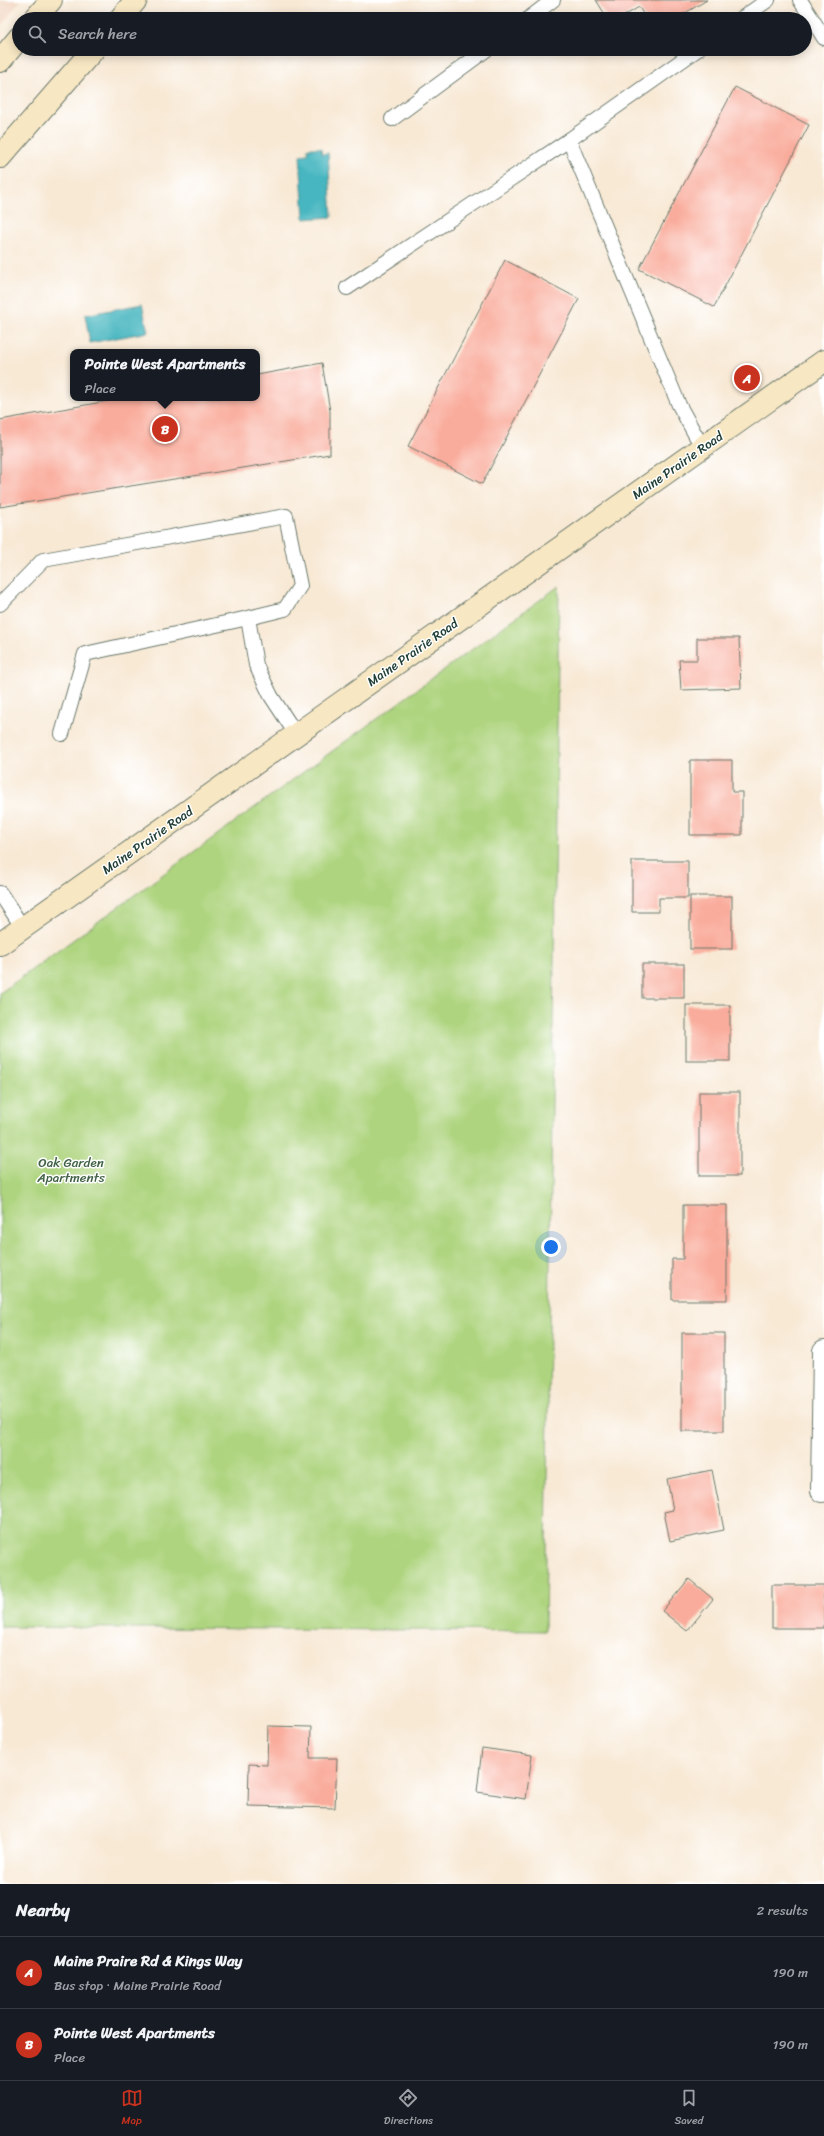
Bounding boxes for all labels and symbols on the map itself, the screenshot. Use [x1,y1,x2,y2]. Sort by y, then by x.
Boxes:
pin: A [734,363,760,393]
pin: B [152,414,178,444]
street label: Maine Prairie Road [627,425,729,506]
street label: Maine Prairie Road [362,612,464,693]
street label: Maine Prairie Road [97,800,199,881]
park label: Oak Garden Apartments [36,1151,106,1189]
your location [541,1237,561,1257]

